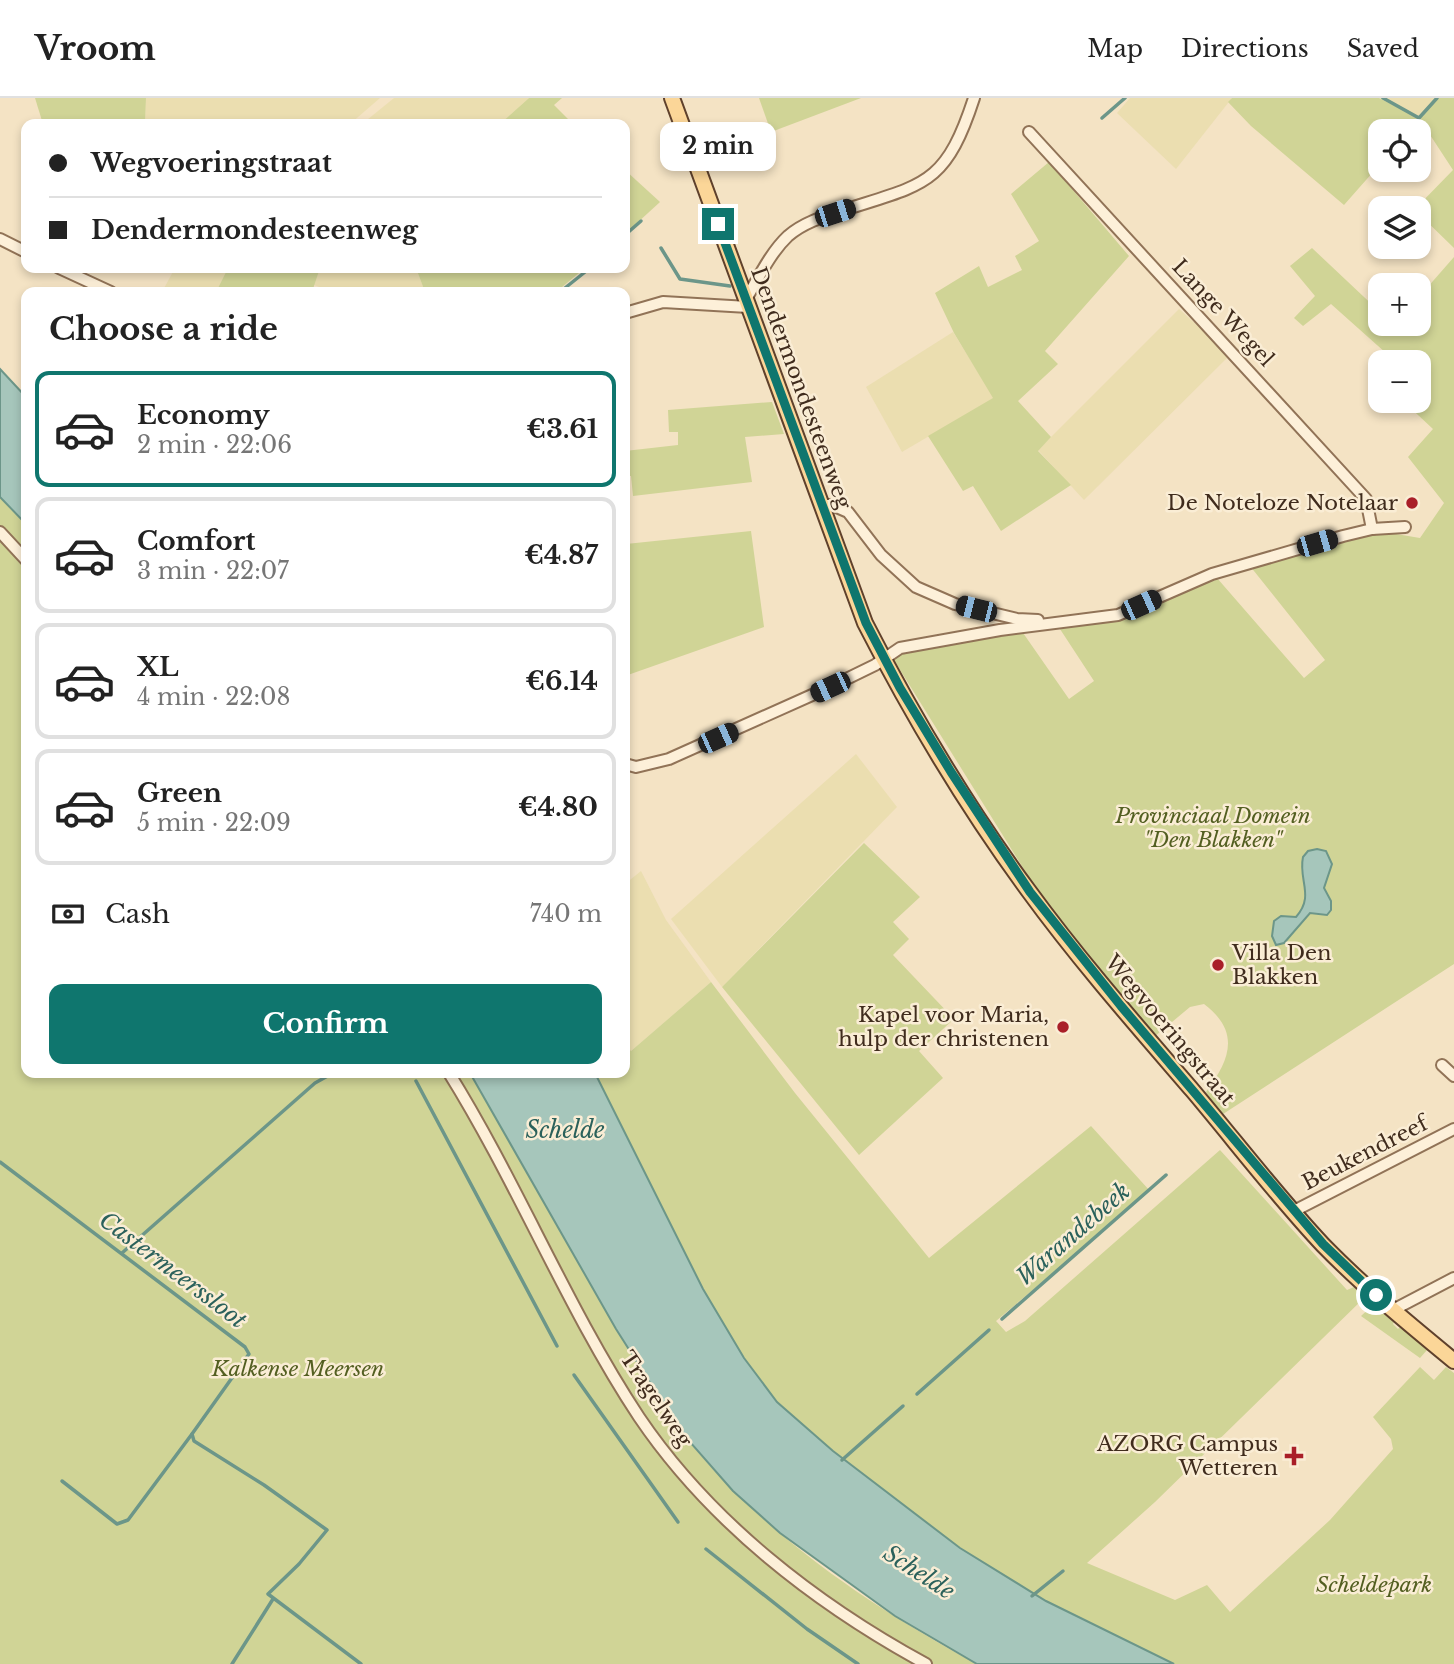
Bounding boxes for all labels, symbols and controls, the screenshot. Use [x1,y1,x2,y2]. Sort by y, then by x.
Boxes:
text: Vroom [35,28,156,69]
text: Map [1087,34,1143,63]
text: Directions [1181,34,1309,63]
text: Saved [1347,34,1419,63]
map controls [1368,119,1431,413]
button: locate [1368,119,1431,182]
callout: 2 min [660,122,776,172]
text: 2 min [682,132,754,160]
text: Wegvoeringstraat [91,147,332,179]
button: layers [1368,196,1431,259]
car [812,197,859,229]
route end [702,208,734,240]
text: Dendermondesteenweg [91,214,418,246]
street label: Lange Wegel [1167,254,1280,372]
street label: Dendermondesteenweg [745,263,857,513]
button: + [1368,273,1431,336]
text: Choose a ride [49,309,278,349]
button: − [1368,350,1431,413]
icon: car [53,398,116,461]
text: Economy [137,399,270,431]
text: €3.61 [526,413,598,445]
text: 2 min · 22:06 [137,431,292,459]
place label: De Noteloze Notelaar [1167,490,1398,516]
marker: De Noteloze Notelaar [1404,495,1420,511]
icon: car [53,524,116,587]
text: Comfort [137,525,255,557]
car [1294,527,1341,559]
text: €4.87 [524,539,598,571]
text: 3 min · 22:07 [137,557,289,585]
car [1118,587,1165,623]
car [954,594,999,624]
icon: car [53,650,116,713]
text: XL [137,651,179,683]
text: €6.14 [525,665,598,697]
car [807,669,854,705]
text: 4 min · 22:08 [137,683,290,711]
car [695,720,742,756]
icon: car [53,776,116,839]
text: Green [137,777,222,809]
text: €4.80 [518,791,598,823]
park label: Provinciaal Domein "Den Blakken" [1114,803,1311,853]
text: 5 min · 22:09 [137,809,291,837]
icon: cash [49,895,87,933]
text: Cash [105,898,170,930]
text: 740 m [530,900,602,928]
place label: Villa Den Blakken [1231,940,1332,990]
street label: Wegvoeringstraat [1099,949,1241,1111]
marker: Villa Den Blakken [1210,957,1226,973]
button: Confirm [49,984,602,1064]
place label: Kapel voor Maria, hulp der christenen [838,1002,1049,1052]
marker: Kapel voor Maria, hulp der christenen [1055,1019,1071,1035]
street label: Beukendreef [1298,1109,1434,1196]
water label: Schelde [526,1116,605,1144]
water label: Warandebeek [1010,1177,1136,1291]
water label: Castermeerssloot [94,1206,252,1335]
route start [1360,1279,1392,1311]
street label: Tragelweg [614,1346,698,1452]
park label: Kalkense Meersen [211,1356,384,1382]
place label: AZORG Campus Wetteren [1096,1431,1278,1481]
marker: AZORG Campus Wetteren [1284,1446,1304,1466]
water label: Schelde [878,1539,960,1605]
park label: Scheldepark [1316,1572,1432,1598]

